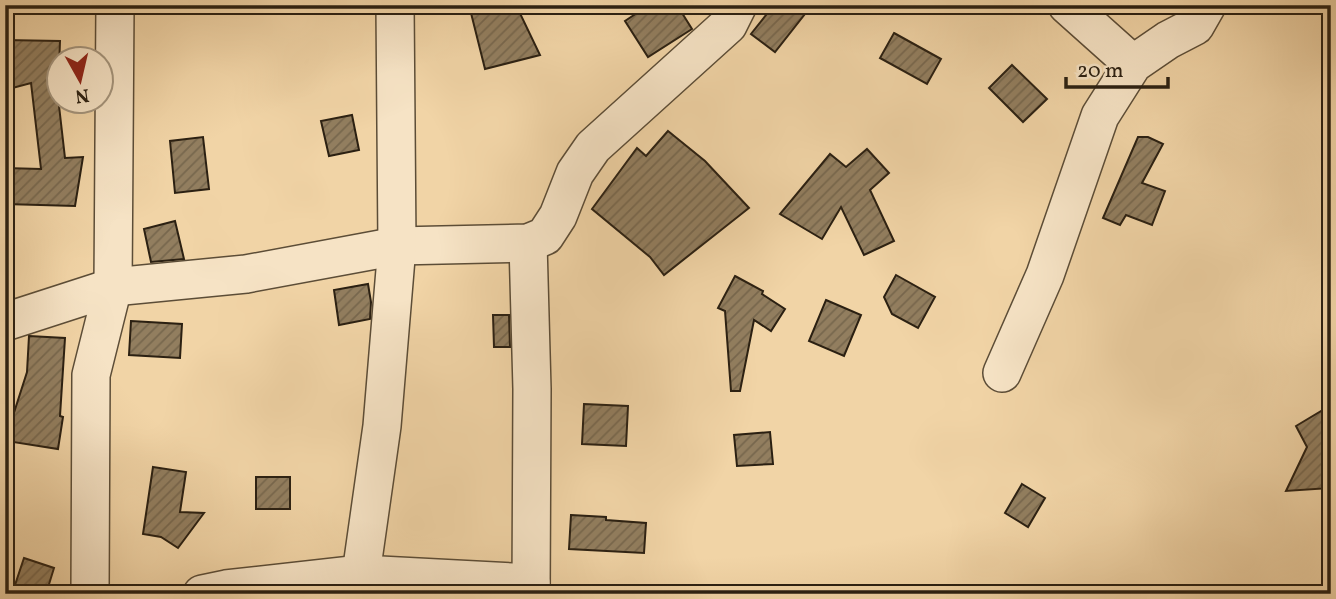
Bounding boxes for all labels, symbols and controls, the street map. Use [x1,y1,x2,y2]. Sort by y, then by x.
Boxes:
north arrow [46,46,116,116]
scale bar [1066,46,1168,90]
text: 20 m [1077,57,1123,86]
text: N [73,81,91,109]

